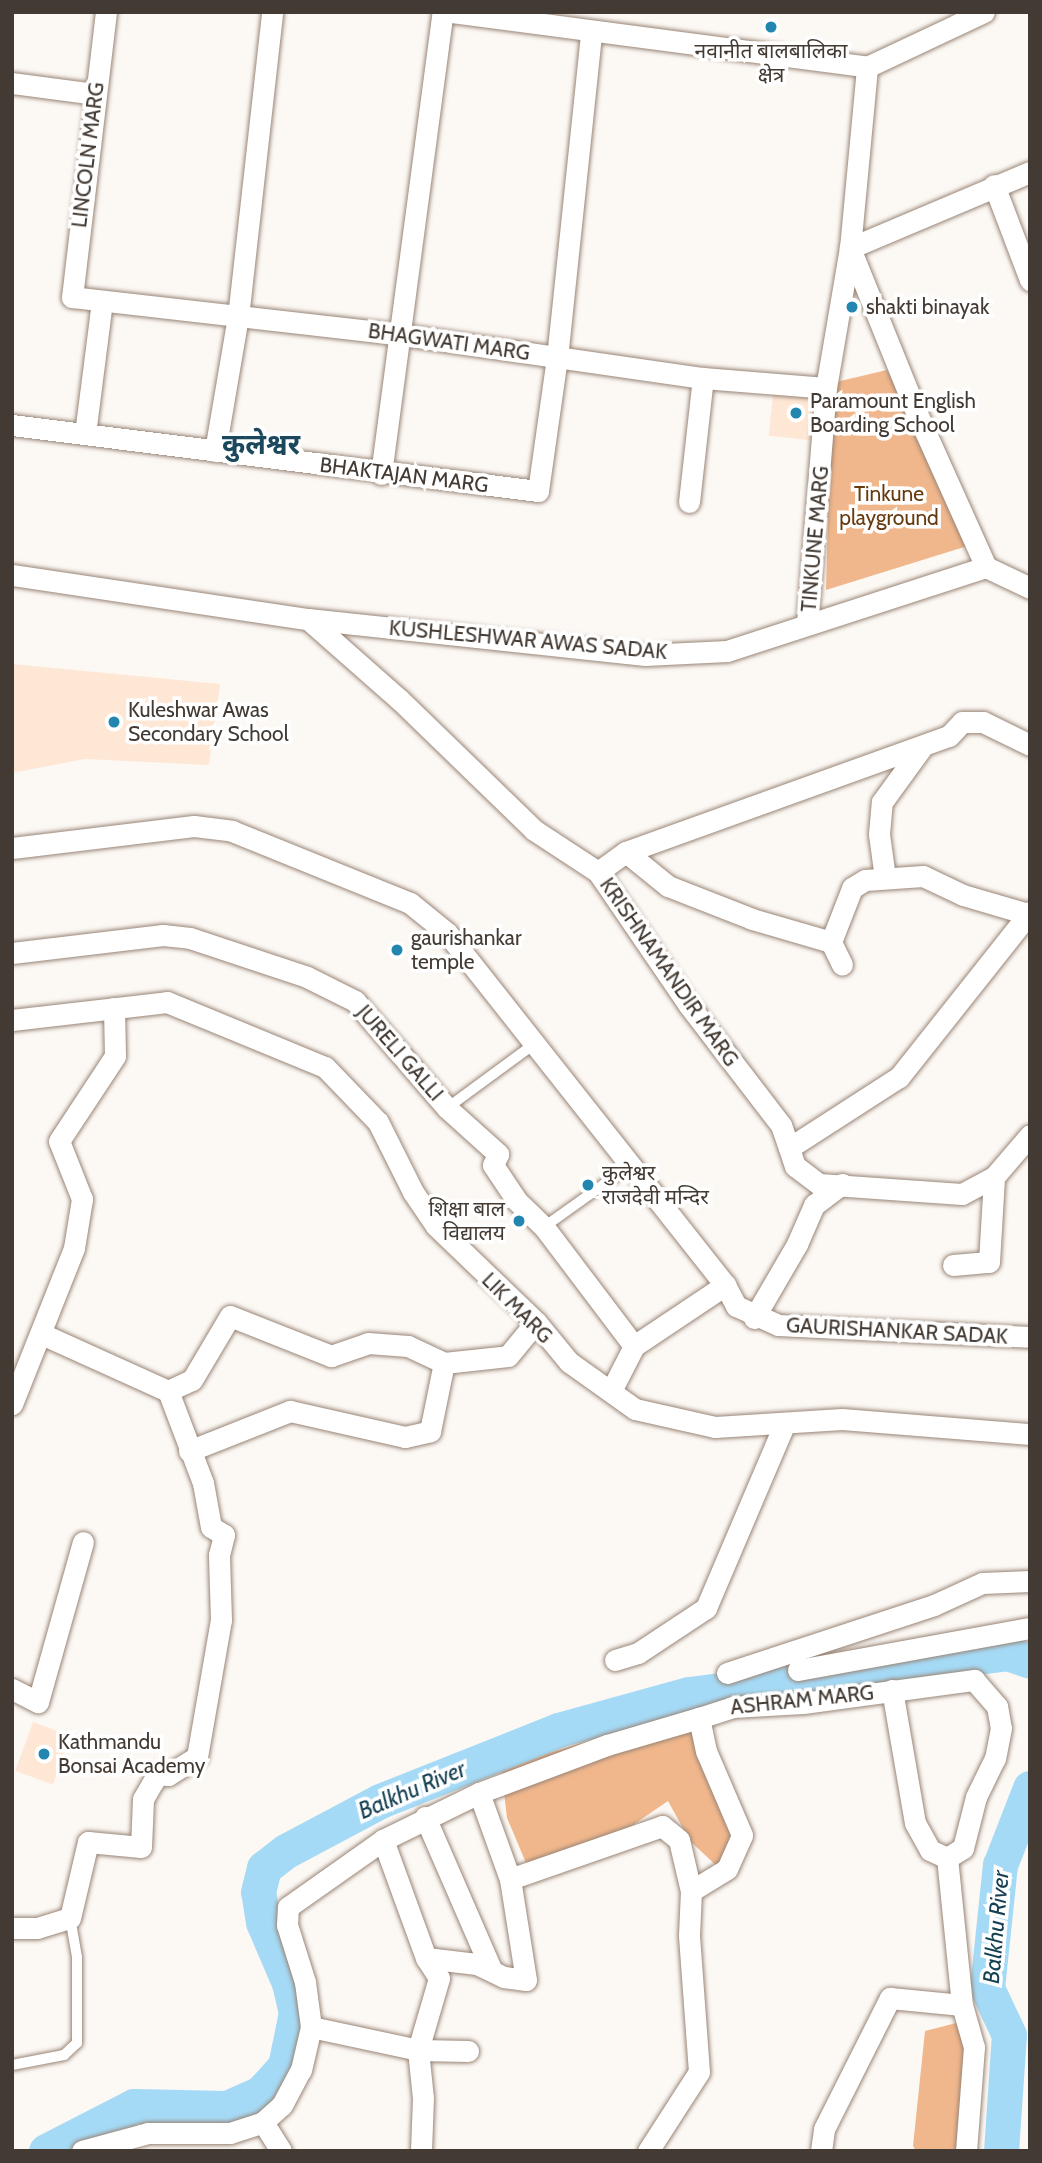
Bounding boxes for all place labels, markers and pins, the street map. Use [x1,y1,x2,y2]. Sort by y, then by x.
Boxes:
marker: नवानीत बालबालिका क्षेत्र [763,19,779,35]
place label: नवानीत बालबालिका क्षेत्र [695,38,847,88]
place label: shakti binayak [866,294,989,320]
marker: shakti binayak [844,299,860,315]
place label: Paramount English Boarding School [810,388,976,438]
marker: Paramount English Boarding School [788,405,804,421]
place label: Kuleshwar Awas Secondary School [128,697,289,747]
marker: Kuleshwar Awas Secondary School [106,714,122,730]
place label: gaurishankar temple [411,925,522,975]
marker: gaurishankar temple [389,942,405,958]
place label: कुलेश्वर राजदेवी मन्दिर [602,1160,709,1210]
marker: कुलेश्वर राजदेवी मन्दिर [580,1177,596,1193]
place label: शिक्षा बाल विद्यालय [428,1196,505,1246]
marker: शिक्षा बाल विद्यालय [511,1213,527,1229]
place label: Kathmandu Bonsai Academy [58,1729,205,1779]
marker: Kathmandu Bonsai Academy [36,1746,52,1762]

